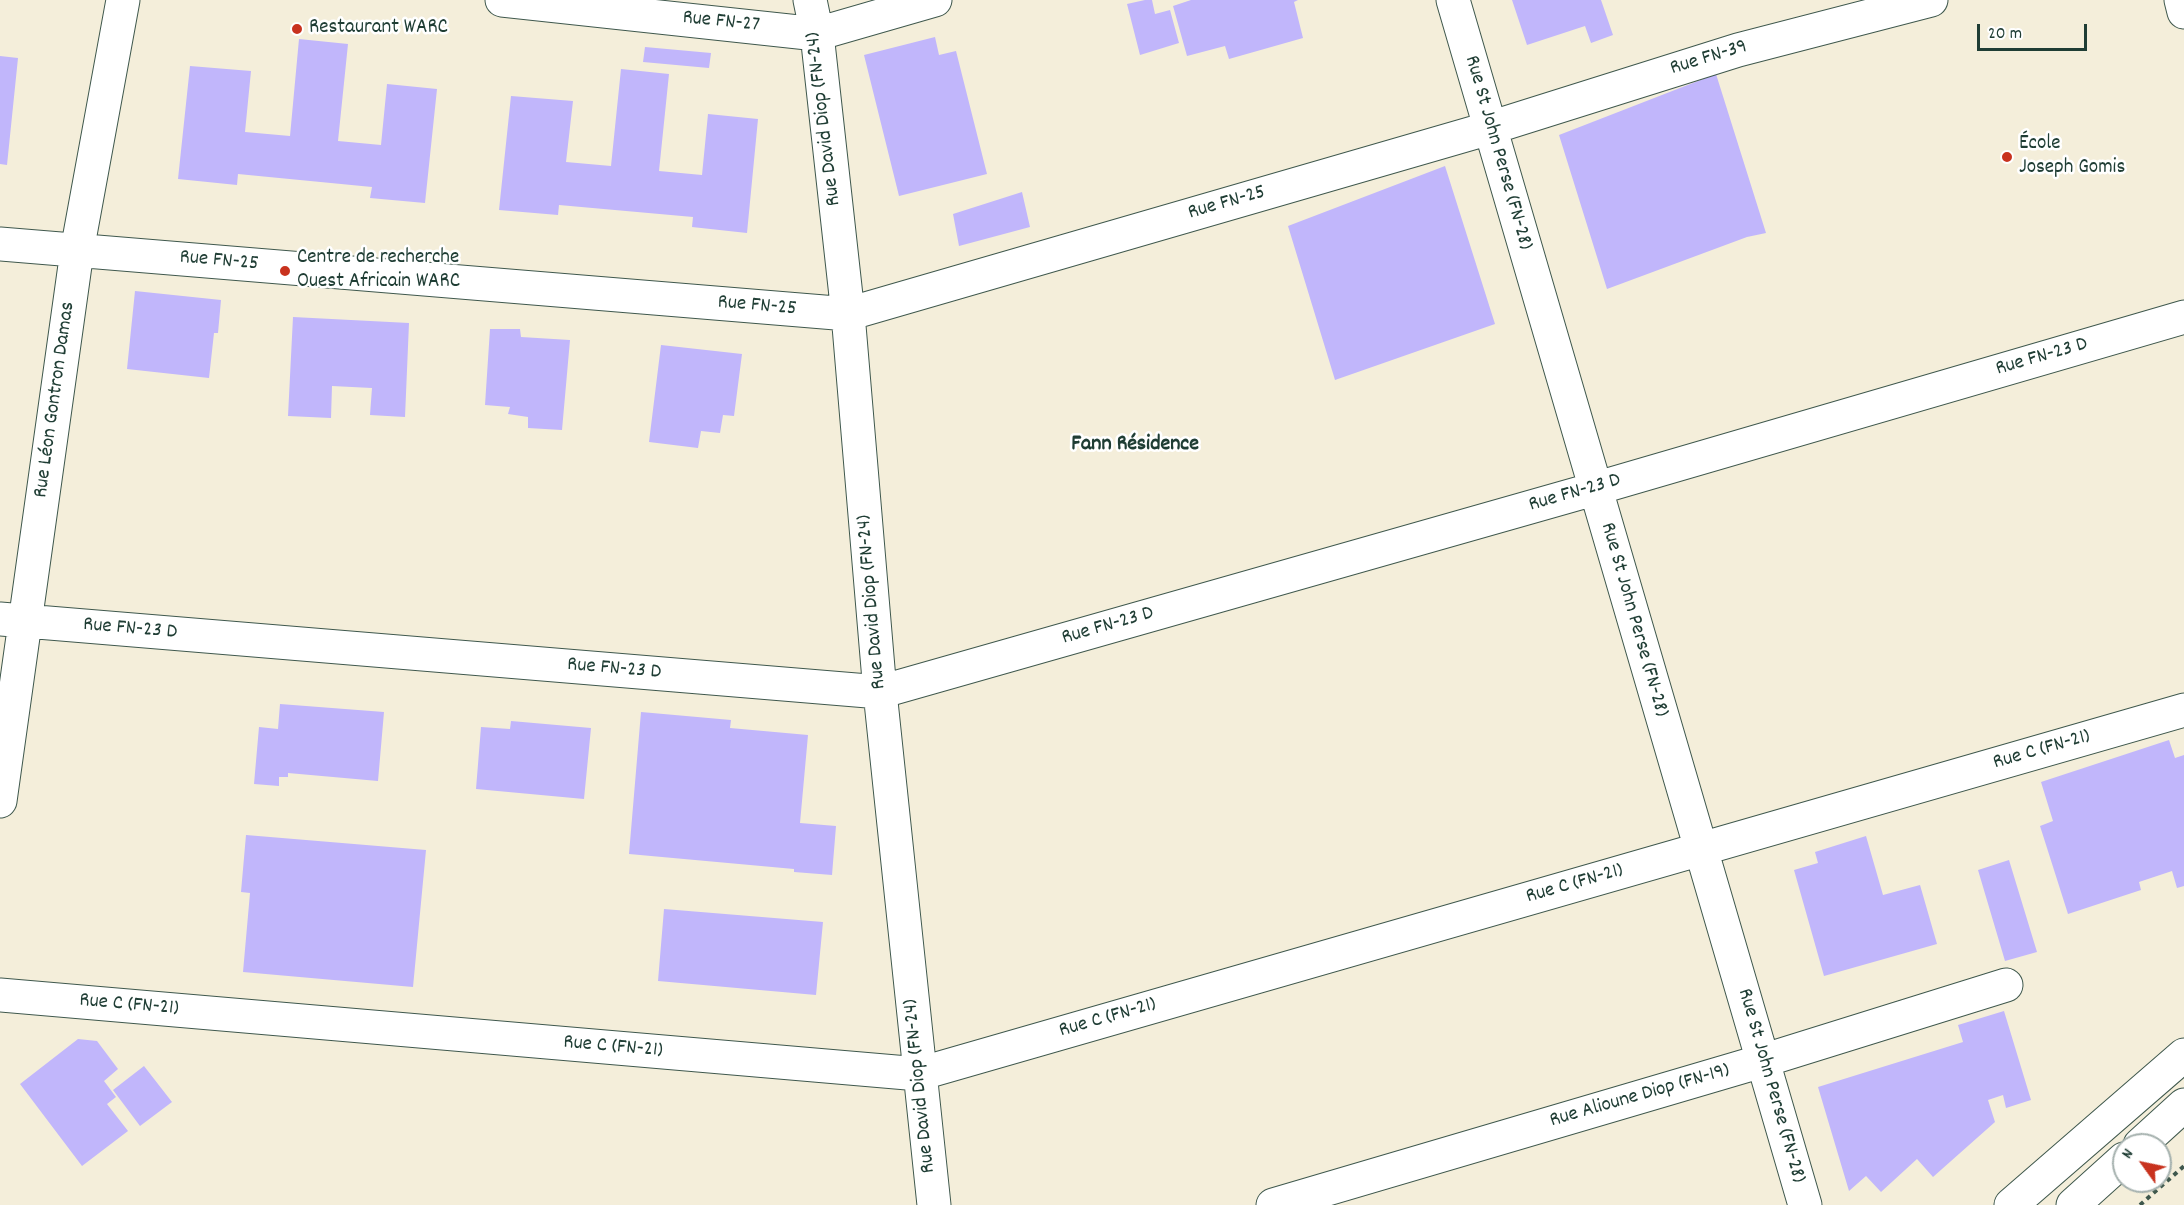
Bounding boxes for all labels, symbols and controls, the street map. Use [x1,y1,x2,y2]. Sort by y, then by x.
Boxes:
street label: Rue FN-27 [681,6,761,40]
scale bar [1980,12,2090,50]
place label: Restaurant WARC [309,16,448,42]
marker: Restaurant WARC [290,22,304,36]
text: 20 m [1988,22,2022,47]
street label: Rue David Diop (FN-24) [802,31,848,207]
street label: Rue FN-39 [1667,35,1751,83]
street label: Rue St John Perse (FN-28) [1457,53,1537,253]
place label: École Joseph Gomis [2019,132,2125,182]
marker: École Joseph Gomis [2000,150,2014,164]
street label: Rue FN-25 [1185,181,1269,227]
street label: Rue FN-25 [178,246,260,278]
place label: Centre de recherche Ouest Africain WARC [297,246,460,296]
marker: Centre de recherche Ouest Africain WARC [278,264,292,278]
street label: Rue FN-25 [716,291,798,323]
street label: Rue Léon Gontron Damas [30,300,82,500]
street label: Rue FN-23 D [1993,333,2091,383]
district label: Fann Résidence [1071,433,1199,459]
street label: Rue FN-23 D [1526,469,1624,519]
street label: Rue David Diop (FN-24) [853,514,893,690]
street label: Rue St John Perse (FN-28) [1593,520,1673,720]
street label: Rue FN-23 D [1059,602,1157,652]
street label: Rue FN-23 D [82,613,178,647]
street label: Rue FN-23 D [566,653,662,687]
street label: Rue C (FN-21) [1991,725,2093,777]
street label: Rue C (FN-21) [1524,859,1626,911]
street label: Rue St John Perse (FN-28) [1730,986,1810,1186]
street label: Rue C (FN-21) [78,989,180,1023]
street label: Rue C (FN-21) [1057,993,1159,1045]
street label: Rue David Diop (FN-24) [899,998,943,1174]
street label: Rue C (FN-21) [562,1031,664,1065]
street label: Rue Alioune Diop (FN-19) [1547,1059,1733,1135]
north arrow [2112,1133,2172,1193]
text: N [2116,1144,2140,1164]

